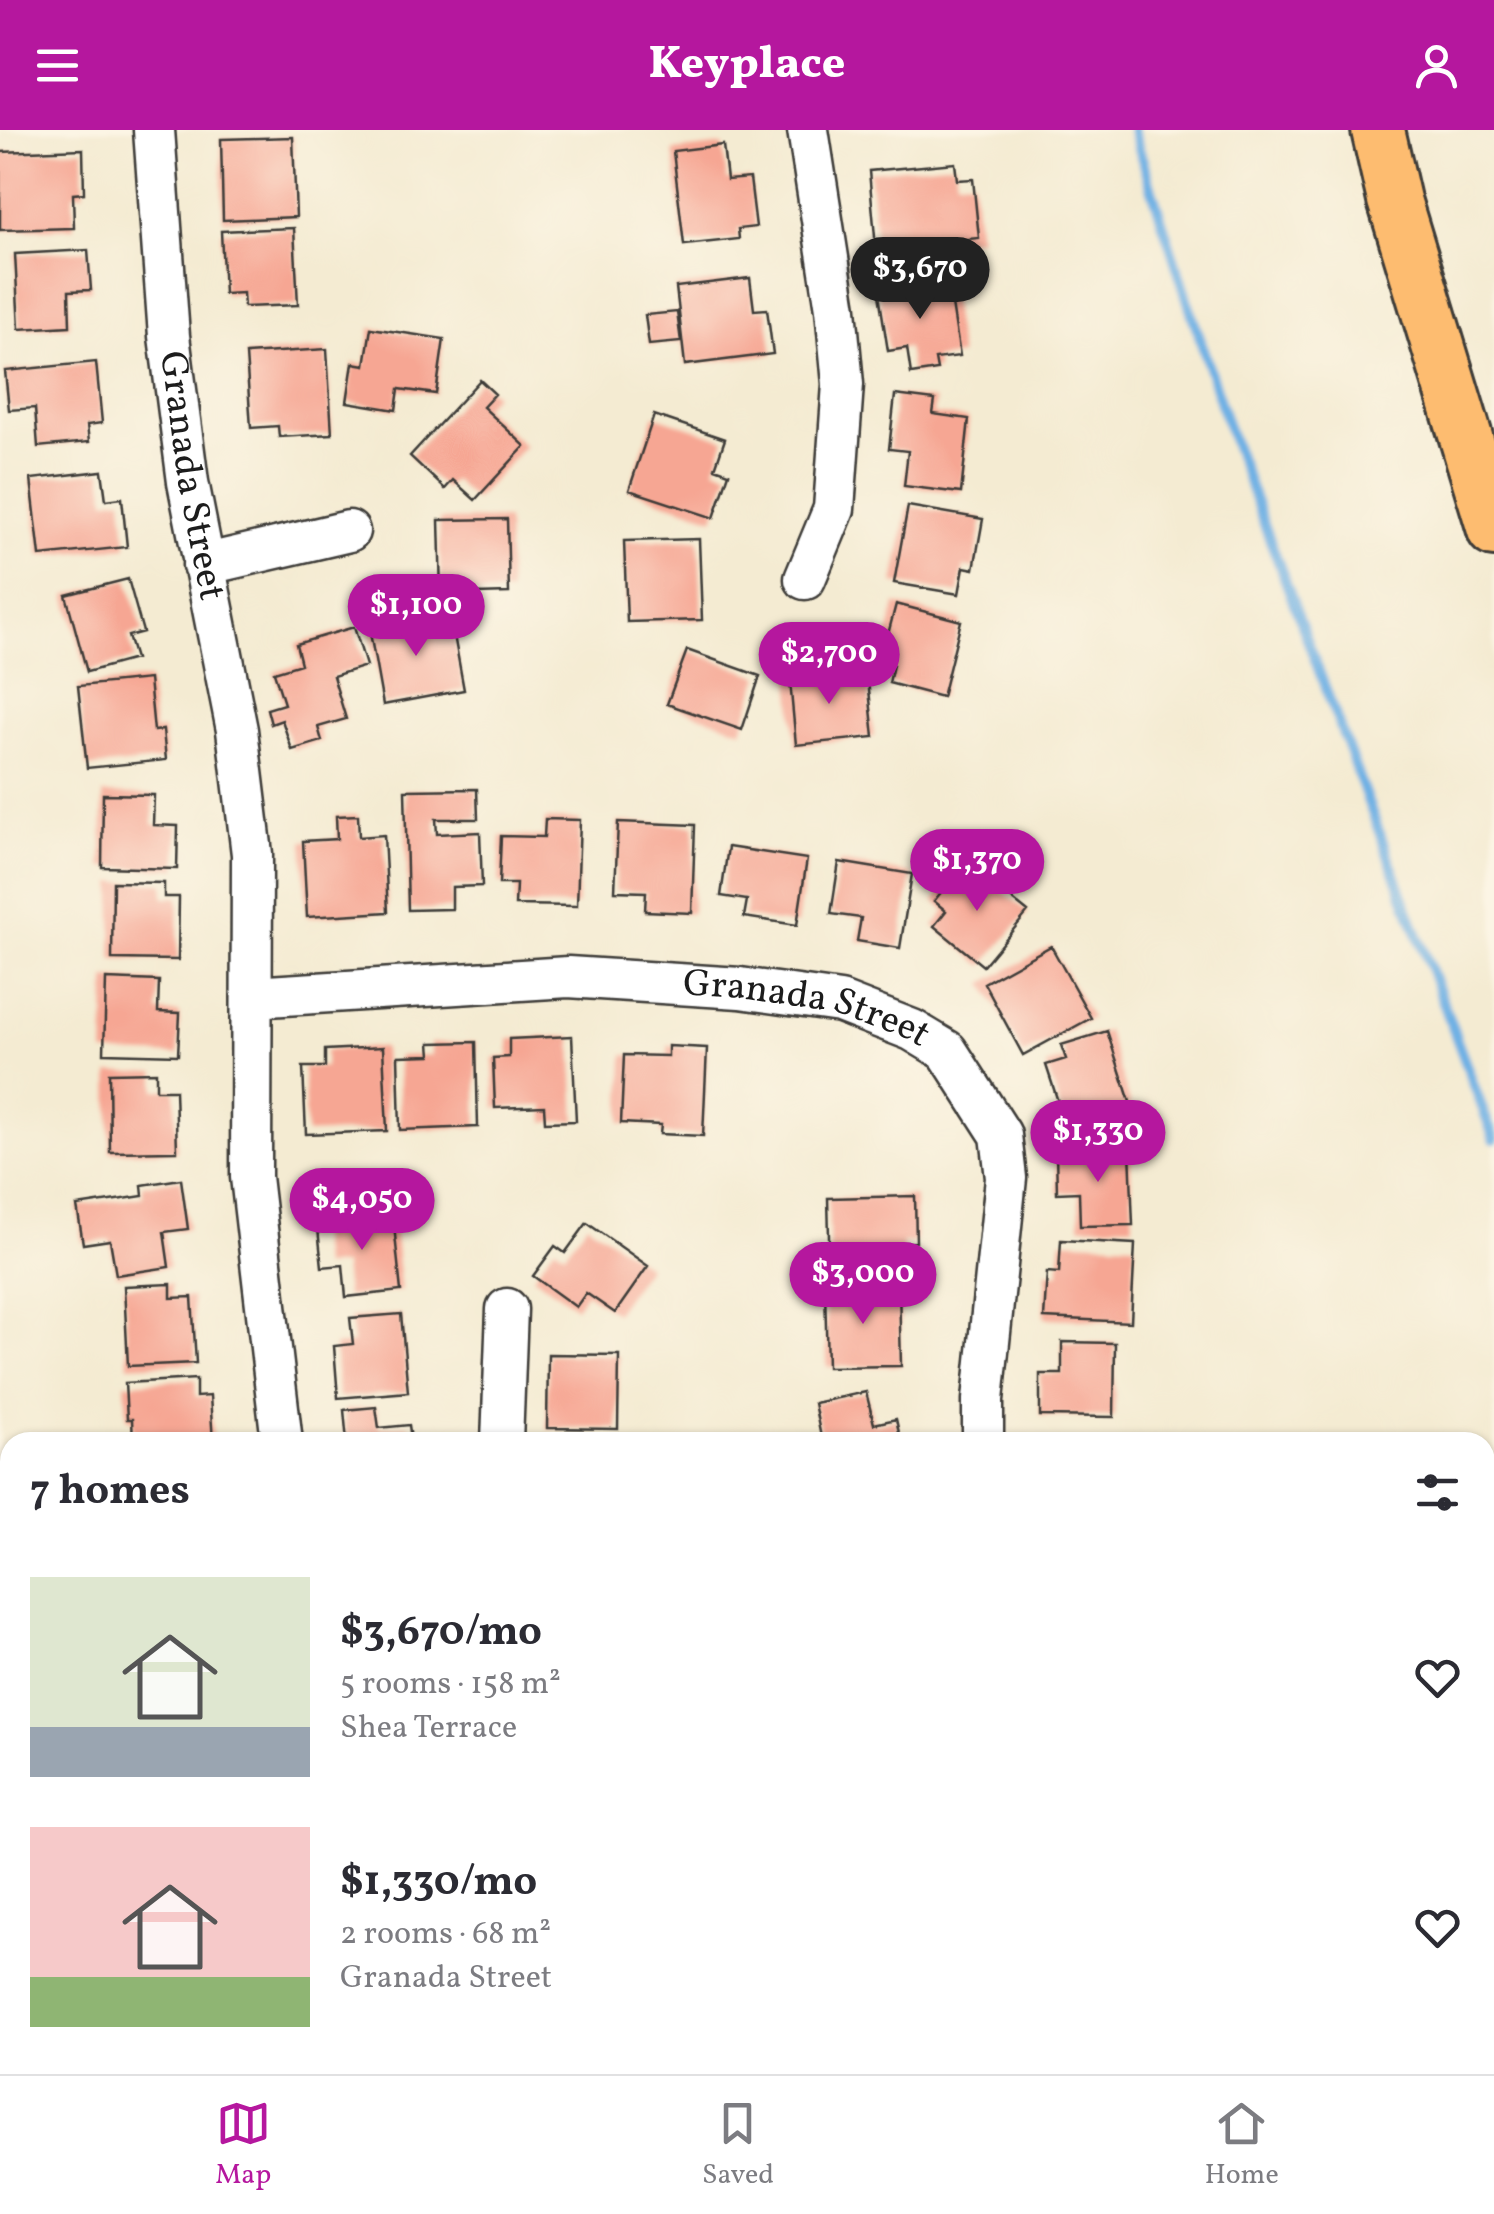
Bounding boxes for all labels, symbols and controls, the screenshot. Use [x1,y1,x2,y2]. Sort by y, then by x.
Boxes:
text: Keyplace [649,34,845,97]
icon: menu [30,38,85,93]
icon: person [1409,38,1464,93]
pin: $3,670 [839,237,1001,322]
text: $3,670 [873,247,967,291]
street label: Granada Street [145,348,237,605]
pin: $1,100 [335,574,497,659]
text: $1,100 [370,584,462,628]
pin: $2,700 [748,622,910,707]
text: $2,700 [781,632,877,676]
pin: $1,370 [896,829,1058,914]
text: $1,370 [932,839,1022,883]
street label: Granada Street [681,958,940,1061]
pin: $1,330 [1017,1100,1179,1185]
text: $1,330 [1052,1110,1144,1154]
pin: $4,050 [281,1168,443,1253]
text: $4,050 [312,1178,412,1222]
pin: $3,000 [782,1242,944,1327]
text: $3,000 [811,1252,915,1296]
text: 7 homes [30,1463,190,1522]
icon: filters [1410,1465,1465,1520]
text: $3,670/mo [340,1604,542,1663]
icon: home [110,1617,230,1737]
icon: heart [1410,1650,1465,1705]
text: 5 rooms · 158 m² [340,1663,561,1707]
text: Shea Terrace [340,1707,517,1751]
text: $1,330/mo [340,1854,537,1913]
icon: home [110,1867,230,1987]
icon: heart [1410,1900,1465,1955]
text: 2 rooms · 68 m² [340,1913,551,1957]
text: Granada Street [340,1957,552,2001]
tab: Map [215,2096,271,2195]
tab: Saved [702,2096,774,2195]
tab: Home [1205,2096,1279,2195]

